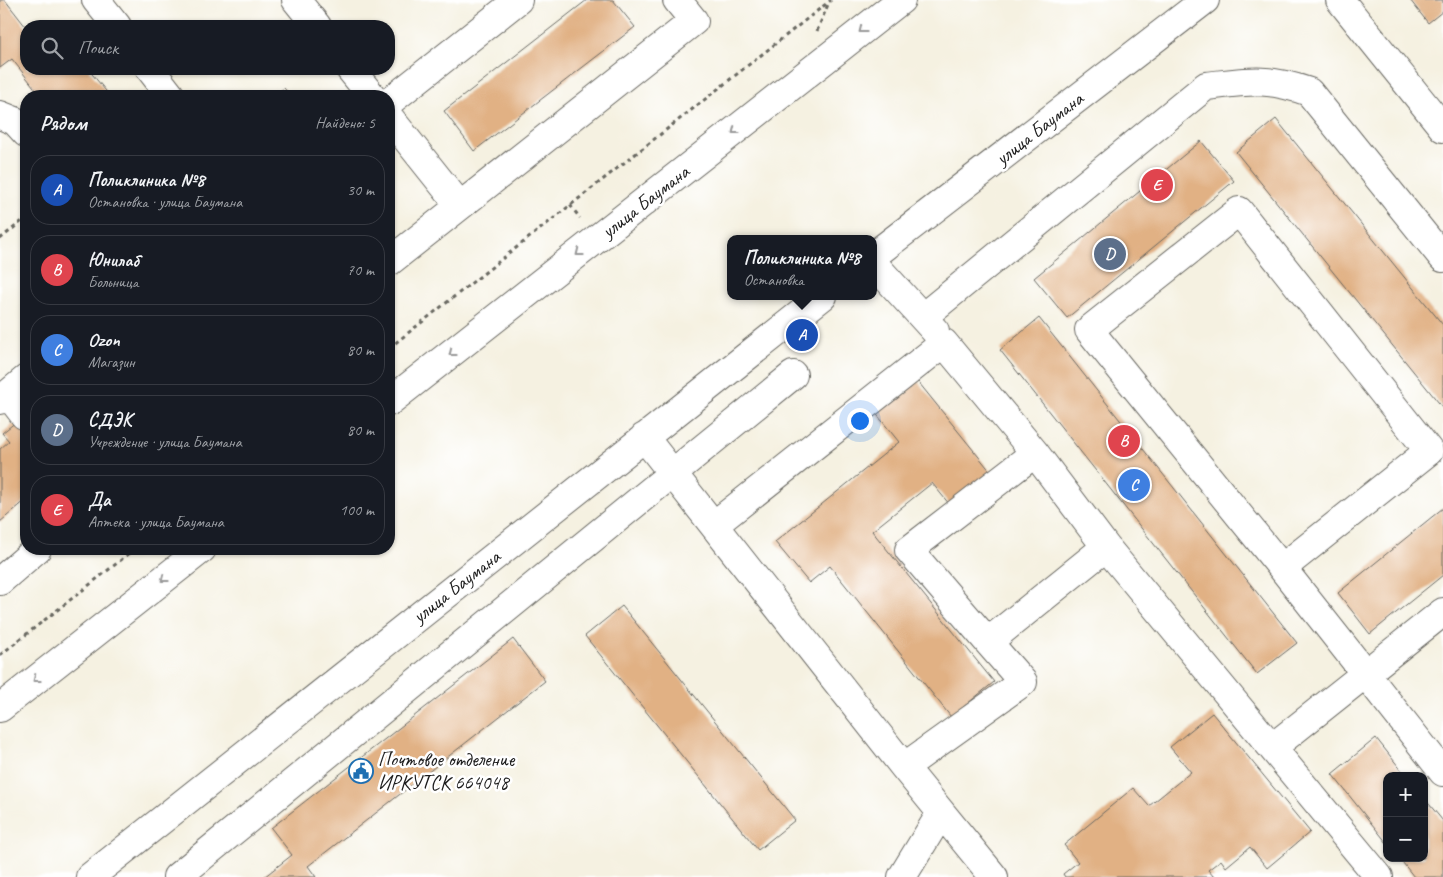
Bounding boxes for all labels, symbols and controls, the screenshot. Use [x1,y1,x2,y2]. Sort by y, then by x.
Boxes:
search box [20,20,395,75]
one-way arrow [859,25,868,33]
icon: search [38,34,66,62]
text: Поиск [78,36,118,60]
street label: улица Баумана [990,86,1089,171]
text: Рядом [40,110,87,136]
text: Найдено: 5 [315,113,375,133]
one-way arrow [731,125,740,134]
street label: улица Баумана [596,159,695,244]
pin: E [1141,166,1173,204]
text: Поликлиника №8 [88,168,205,192]
text: A [53,180,61,200]
text: 30 m [347,180,374,200]
text: Остановка · улица Баумана [88,192,242,212]
popup [727,235,877,300]
pin: D [1094,235,1126,273]
text: Поликлиника №8 [744,246,860,270]
one-way arrow [576,247,585,255]
text: Юнилаб [88,248,139,272]
text: B [53,260,61,280]
text: 70 m [347,260,374,280]
text: Остановка [744,270,804,290]
text: Больница [88,272,138,292]
pin: A [786,316,818,354]
text: Ozon [88,328,120,352]
text: C [53,340,61,360]
text: 80 m [347,340,374,360]
one-way arrow [448,347,457,356]
text: Магазин [88,352,135,372]
text: СДЭК [88,408,132,432]
your location [847,408,873,434]
text: D [52,420,62,440]
text: 80 m [347,420,374,440]
pin: B [1108,422,1140,460]
text: Учреждение · улица Баумана [88,432,242,452]
pin: C [1118,466,1150,504]
text: Да [88,488,111,512]
text: E [53,500,61,520]
text: 100 m [340,500,374,520]
text: Аптека · улица Баумана [88,512,224,532]
street label: улица Баумана [407,544,506,629]
one-way arrow [161,573,170,581]
one-way arrow [33,674,42,683]
place label: Почтовое отделение ИРКУТСК 664048 [378,747,516,795]
public building icon: Почтовое отделение ИРКУТСК 664048 [348,758,374,784]
map controls [1383,772,1428,862]
button: + [1383,772,1428,817]
button: − [1383,817,1428,862]

